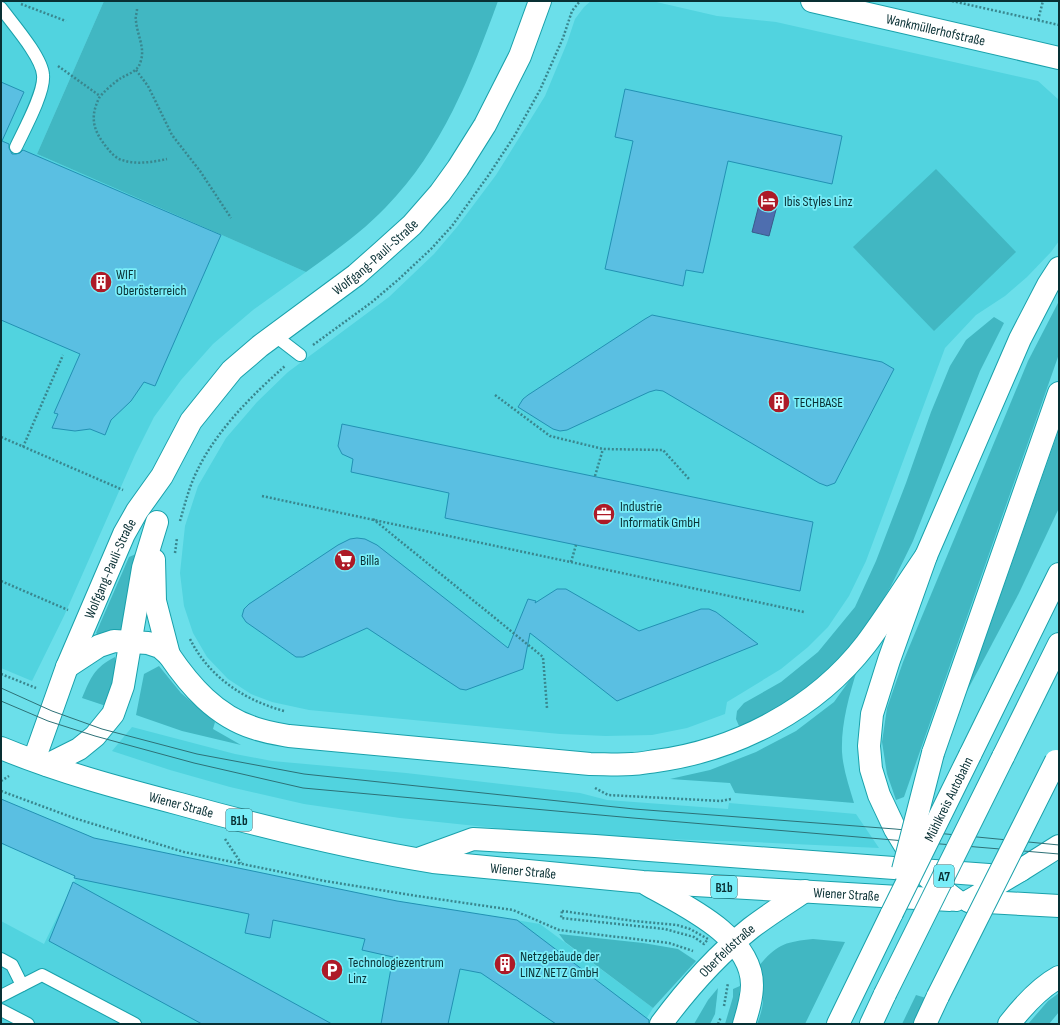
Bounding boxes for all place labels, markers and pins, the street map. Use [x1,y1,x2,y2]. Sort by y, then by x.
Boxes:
hotel icon: Ibis Styles Linz [755,188,781,214]
place label: Ibis Styles Linz [784,193,852,210]
place label: WIFI Oberösterreich [116,266,186,299]
building icon: WIFI Oberösterreich [88,269,114,295]
building icon: TECHBASE [766,389,792,415]
place label: TECHBASE [794,394,843,411]
place label: Industrie Informatik GmbH [620,498,700,531]
office icon: Industrie Informatik GmbH [591,501,617,527]
supermarket icon: Billa [332,547,358,573]
place label: Billa [360,552,379,569]
place label: Netzgebäude der LINZ NETZ GmbH [520,948,600,981]
building icon: Netzgebäude der LINZ NETZ GmbH [492,951,518,977]
place label: Technologiezentrum Linz [348,954,444,987]
parking icon: Technologiezentrum Linz [319,957,345,983]

